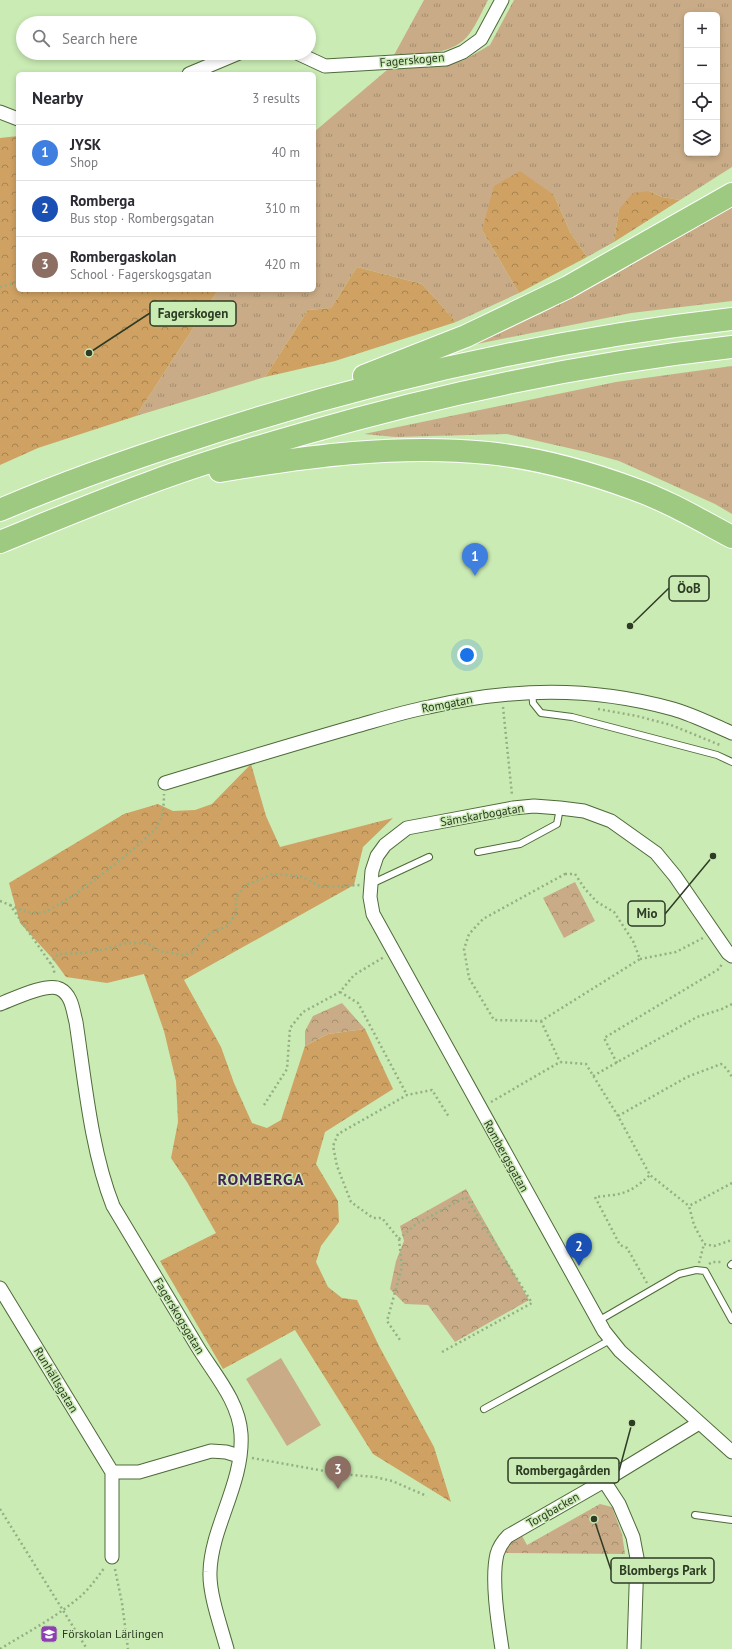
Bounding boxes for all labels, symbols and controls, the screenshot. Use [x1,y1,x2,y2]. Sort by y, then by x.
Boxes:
map controls [684,12,720,156]
button: + [684,12,720,48]
search box [16,16,316,60]
icon: search [30,27,52,49]
text: Search here [62,29,138,48]
button: − [684,48,720,84]
street label: Fagerskogen [379,49,445,70]
button: locate [684,84,720,120]
text: Nearby [32,87,83,109]
text: 3 results [252,90,300,107]
button: layers [684,120,720,156]
text: JYSK [70,135,101,154]
text: 1 [41,144,49,161]
text: 40 m [272,144,300,161]
text: Shop [70,154,98,171]
text: Romberga [70,191,135,210]
text: 2 [41,200,49,217]
text: 310 m [265,200,300,217]
text: Bus stop · Rombergsgatan [70,210,214,227]
text: Rombergaskolan [70,247,176,266]
text: 3 [41,256,49,273]
text: 420 m [265,256,300,273]
text: School · Fagerskogsgatan [70,266,212,283]
callout: Fagerskogen [150,301,236,326]
text: Fagerskogen [158,305,228,322]
pin: 1 [462,543,488,576]
callout: ÖoB [669,576,709,601]
text: ÖoB [677,580,701,597]
your location [457,645,477,665]
street label: Romgatan [420,691,474,716]
street label: Sämskarbogatan [439,800,525,829]
callout: Mio [628,901,665,926]
text: Mio [637,905,657,922]
street label: Rombergsgatan [481,1117,532,1194]
district label: ROMBERGA [218,1169,304,1189]
pin: 2 [566,1233,592,1266]
street label: Fagerskogsgatan [151,1275,208,1357]
street label: Runhällsgatan [31,1344,82,1415]
pin: 3 [325,1456,351,1489]
callout: Rombergagården [508,1458,619,1483]
text: Rombergagården [516,1462,610,1479]
street label: Torgbacken [524,1489,582,1531]
callout: Blombergs Park [611,1558,714,1583]
text: Blombergs Park [619,1562,707,1579]
school or university icon: Förskolan Lärlingen [39,1624,59,1644]
place label: Förskolan Lärlingen [62,1626,164,1641]

